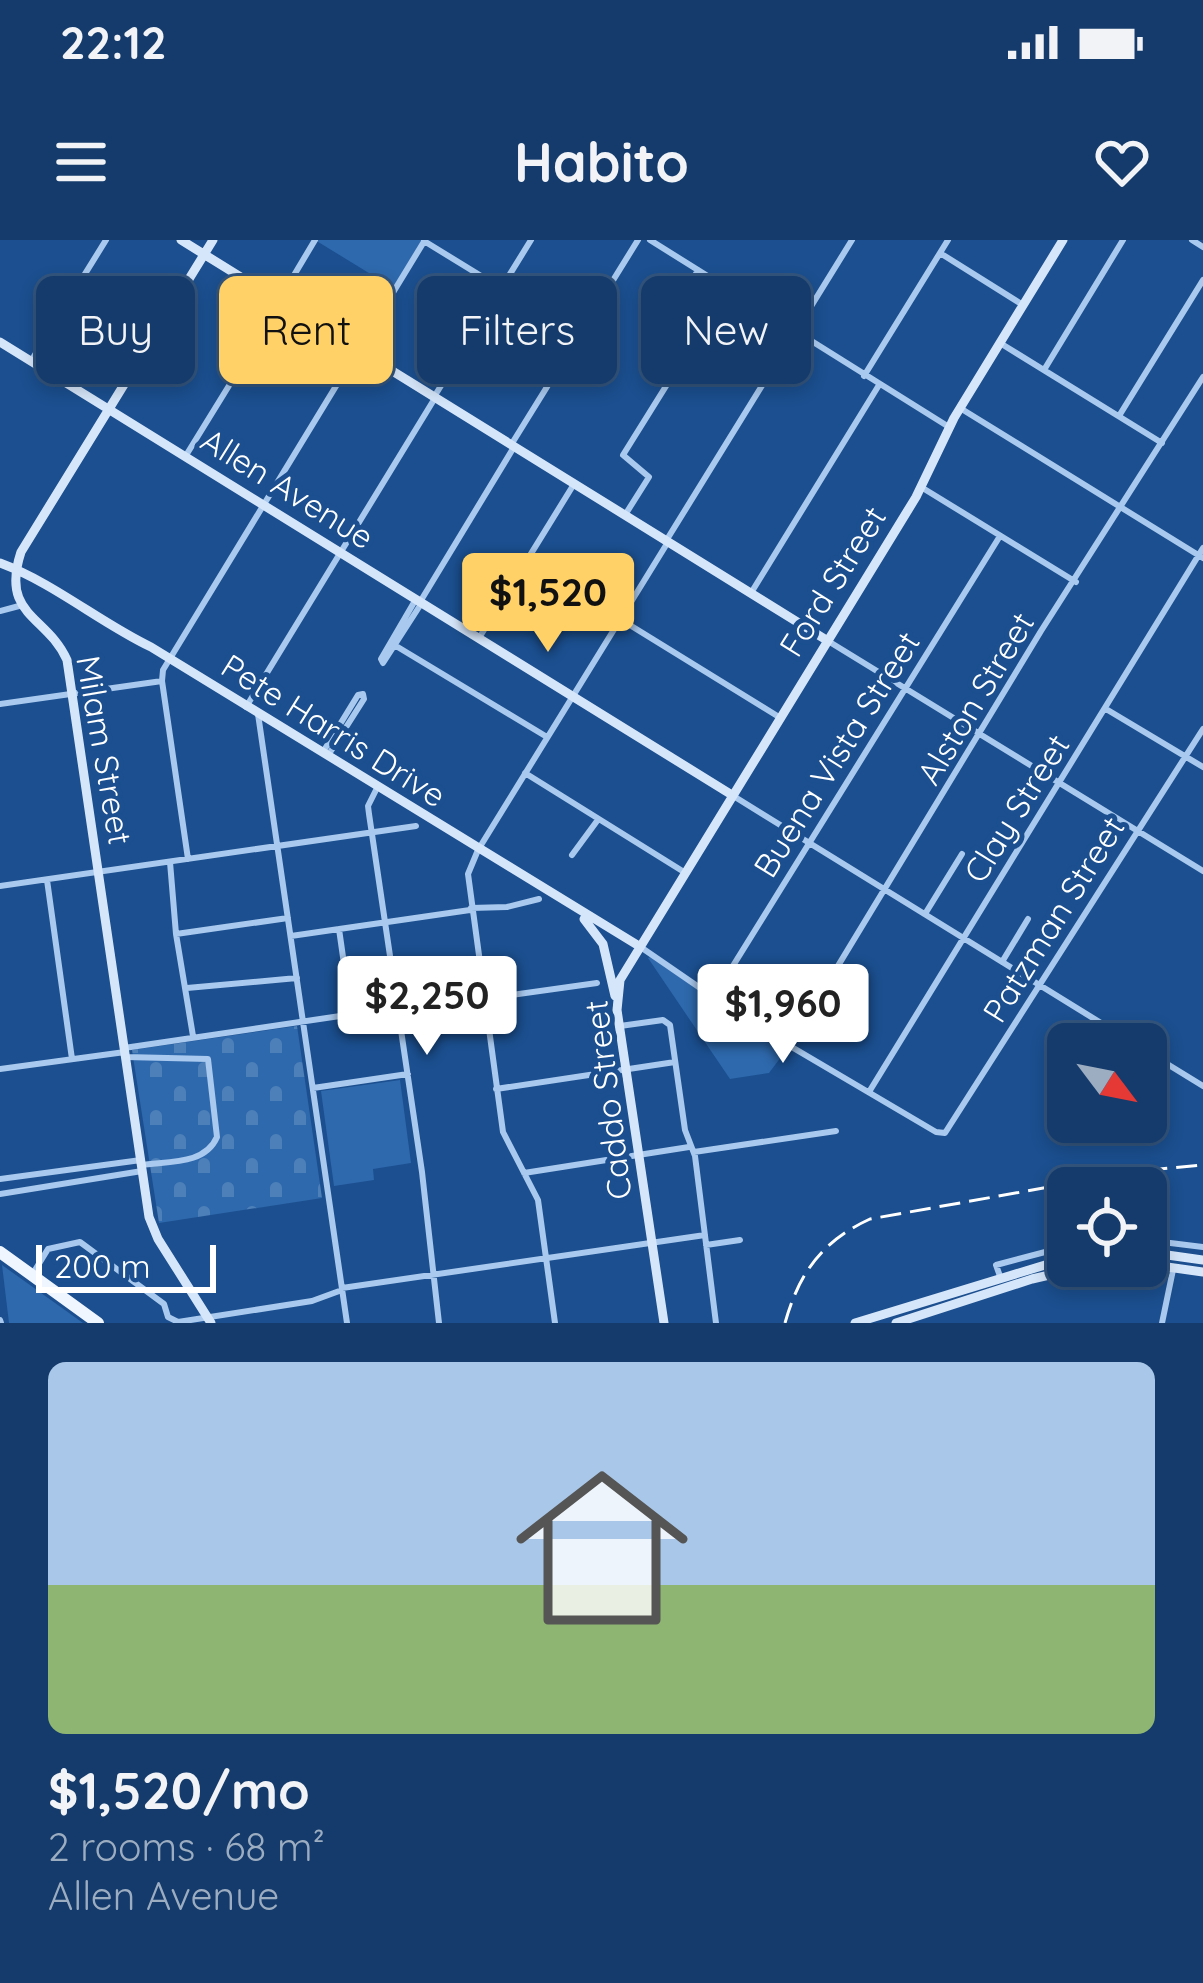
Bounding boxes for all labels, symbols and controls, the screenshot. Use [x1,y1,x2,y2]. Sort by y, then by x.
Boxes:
text: 22:12 [60,14,167,70]
text: Habito [514,128,689,196]
icon: menu [48,129,114,195]
icon: heart [1089,129,1155,195]
chip: Buy [36,276,195,384]
chip: Rent [219,276,393,384]
chip: Filters [417,276,617,384]
chip: New [641,276,811,384]
street label: Allen Avenue [194,419,382,557]
street label: Ford Street [770,498,894,664]
pin: $1,520 [450,553,646,655]
text: $1,520 [489,567,607,616]
street label: Alston Street [908,604,1042,792]
street label: Buena Vista Street [744,624,928,884]
street label: Pete Harris Drive [214,645,454,815]
street label: Milam Street [68,652,142,848]
street label: Clay Street [954,726,1078,890]
street label: Patzman Street [973,809,1133,1029]
pin: $2,250 [329,956,525,1058]
pin: $1,960 [685,964,881,1066]
text: $2,250 [365,970,489,1019]
text: $1,960 [725,978,841,1027]
street label: Caddo Street [574,998,640,1202]
north arrow [1047,1023,1167,1143]
map controls [1047,1023,1167,1287]
button: locate [1047,1167,1167,1287]
scale bar [36,1239,216,1292]
text: 200 m [54,1245,151,1286]
icon: home [494,1440,710,1656]
text: $1,520/mo [48,1758,310,1822]
text: 2 rooms · 68 m² [48,1822,325,1871]
text: Allen Avenue [48,1871,279,1920]

